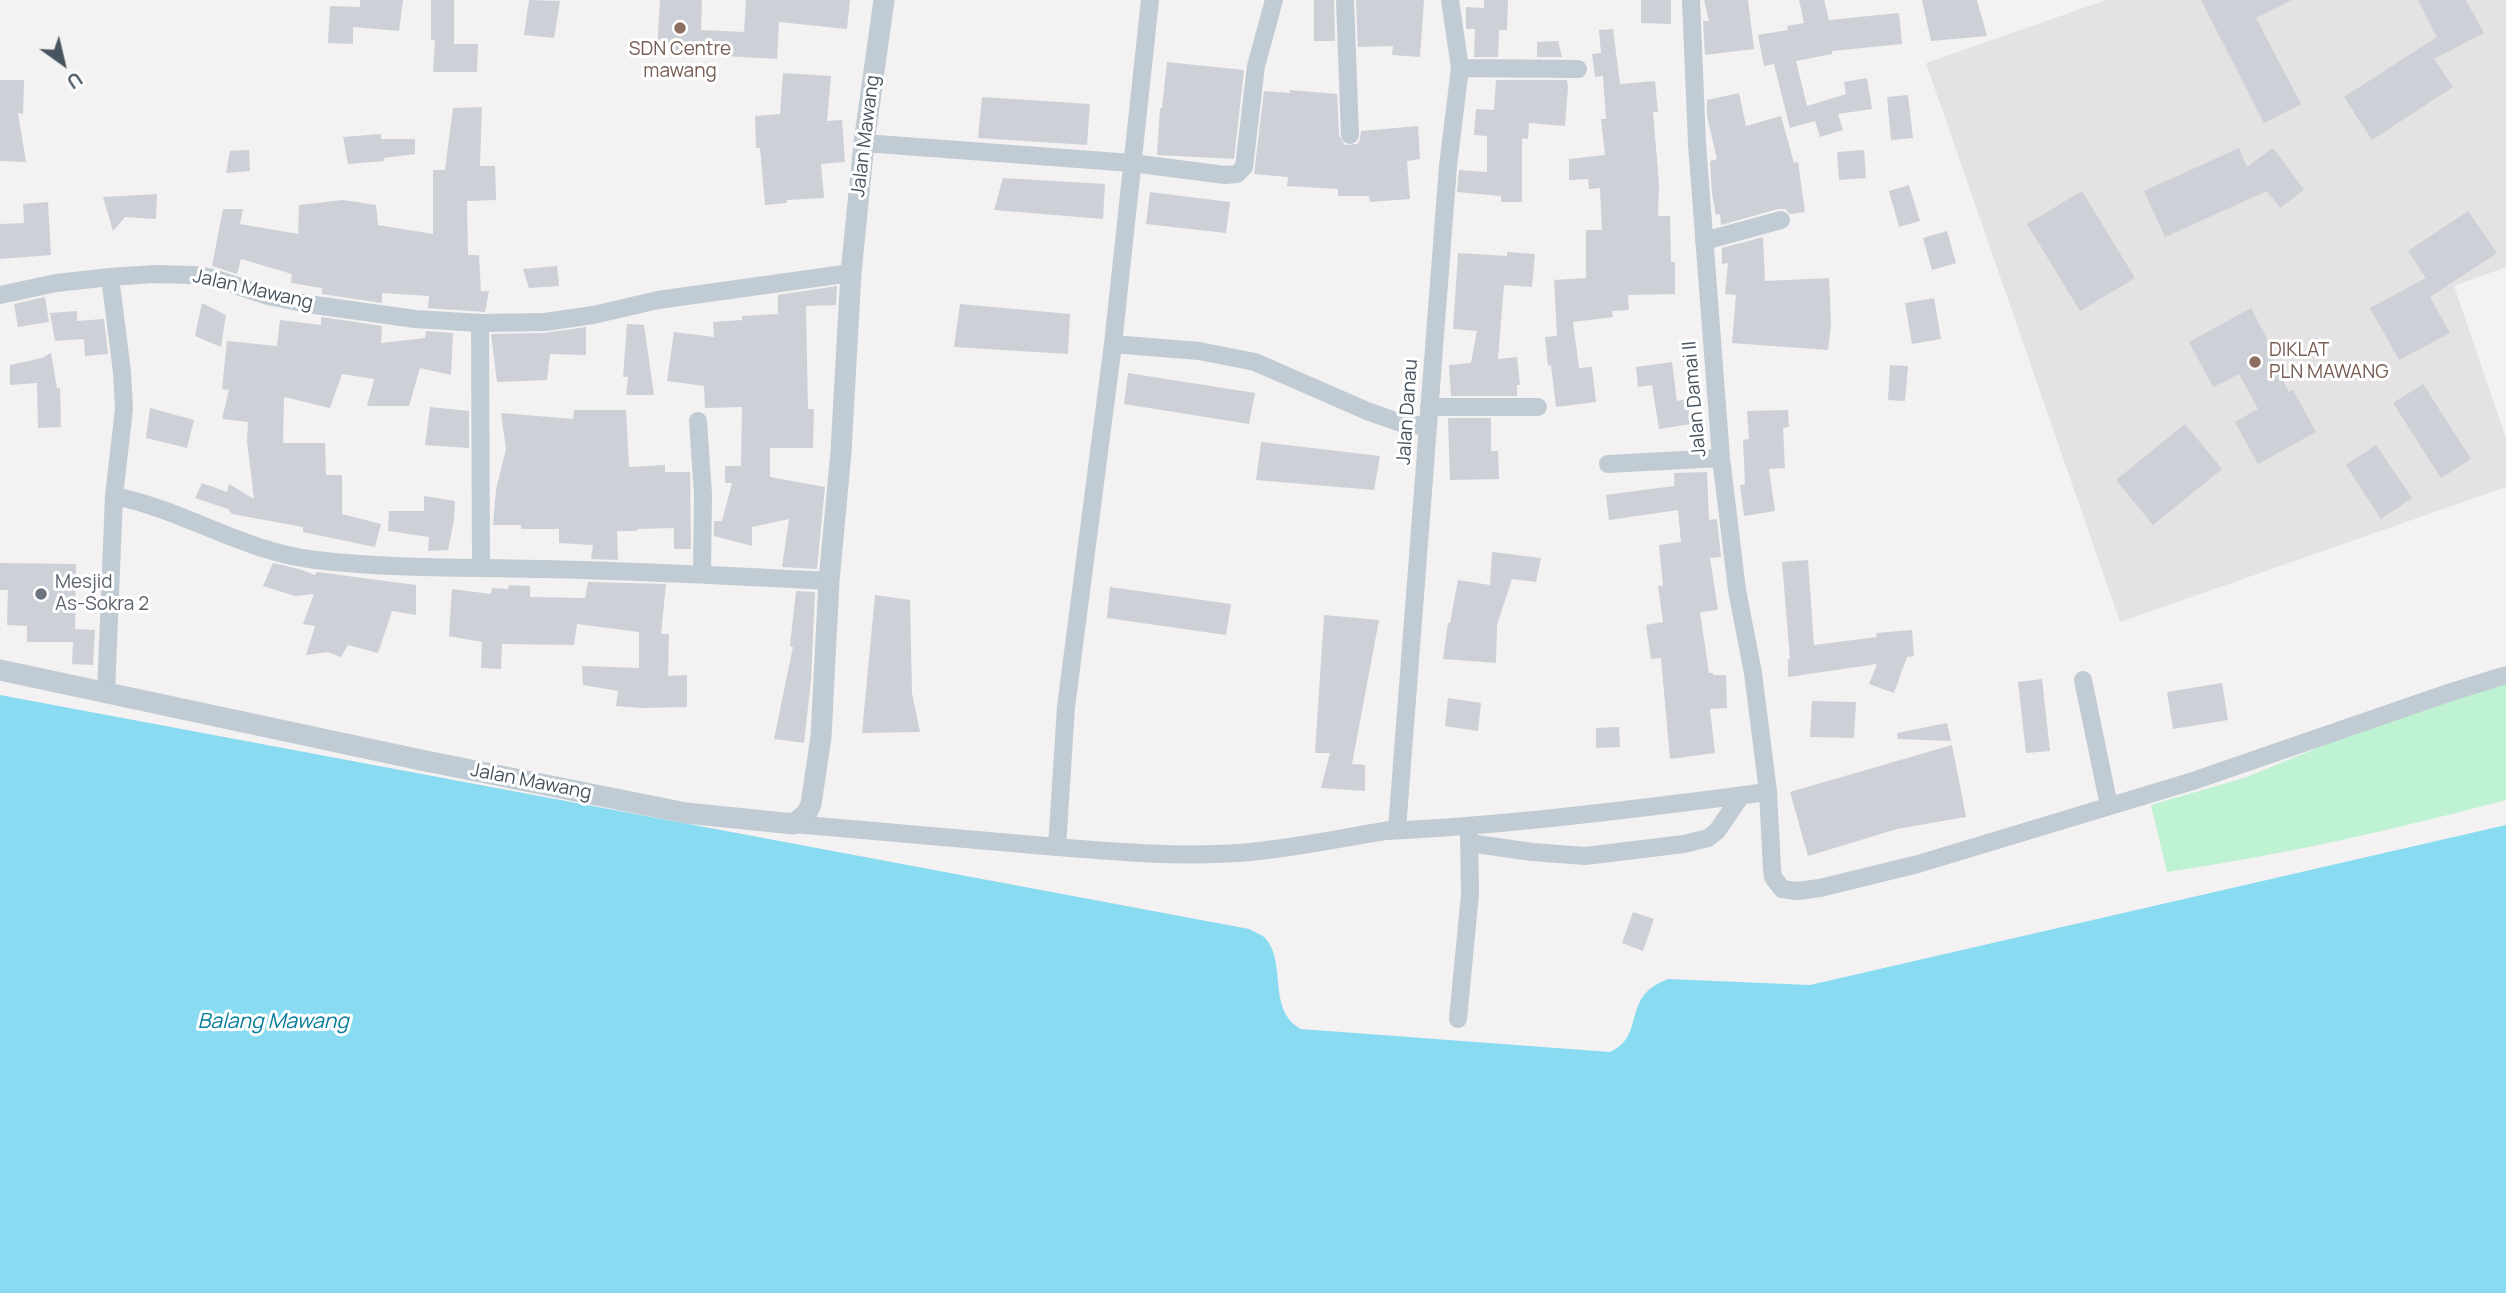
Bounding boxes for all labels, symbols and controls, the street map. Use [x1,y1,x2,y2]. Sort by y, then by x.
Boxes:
marker: SDN Centre mawang [672,20,688,36]
north arrow [28,28,98,98]
place label: SDN Centre mawang [629,39,731,83]
text: U [62,66,88,95]
street label: Jalan Mawang [847,74,885,198]
street label: Jalan Mawang [191,265,315,315]
street label: Jalan Damai II [1679,340,1711,458]
place label: DIKLAT PLN MAWANG [2269,340,2389,384]
marker: DIKLAT PLN MAWANG [2247,354,2263,370]
street label: Jalan Danau [1393,358,1423,466]
place label: Mesjid As-Sokra 2 [55,572,149,616]
marker: Mesjid As-Sokra 2 [33,586,49,602]
street label: Jalan Mawang [469,759,593,805]
water label: Balang Mawang [197,1009,349,1035]

